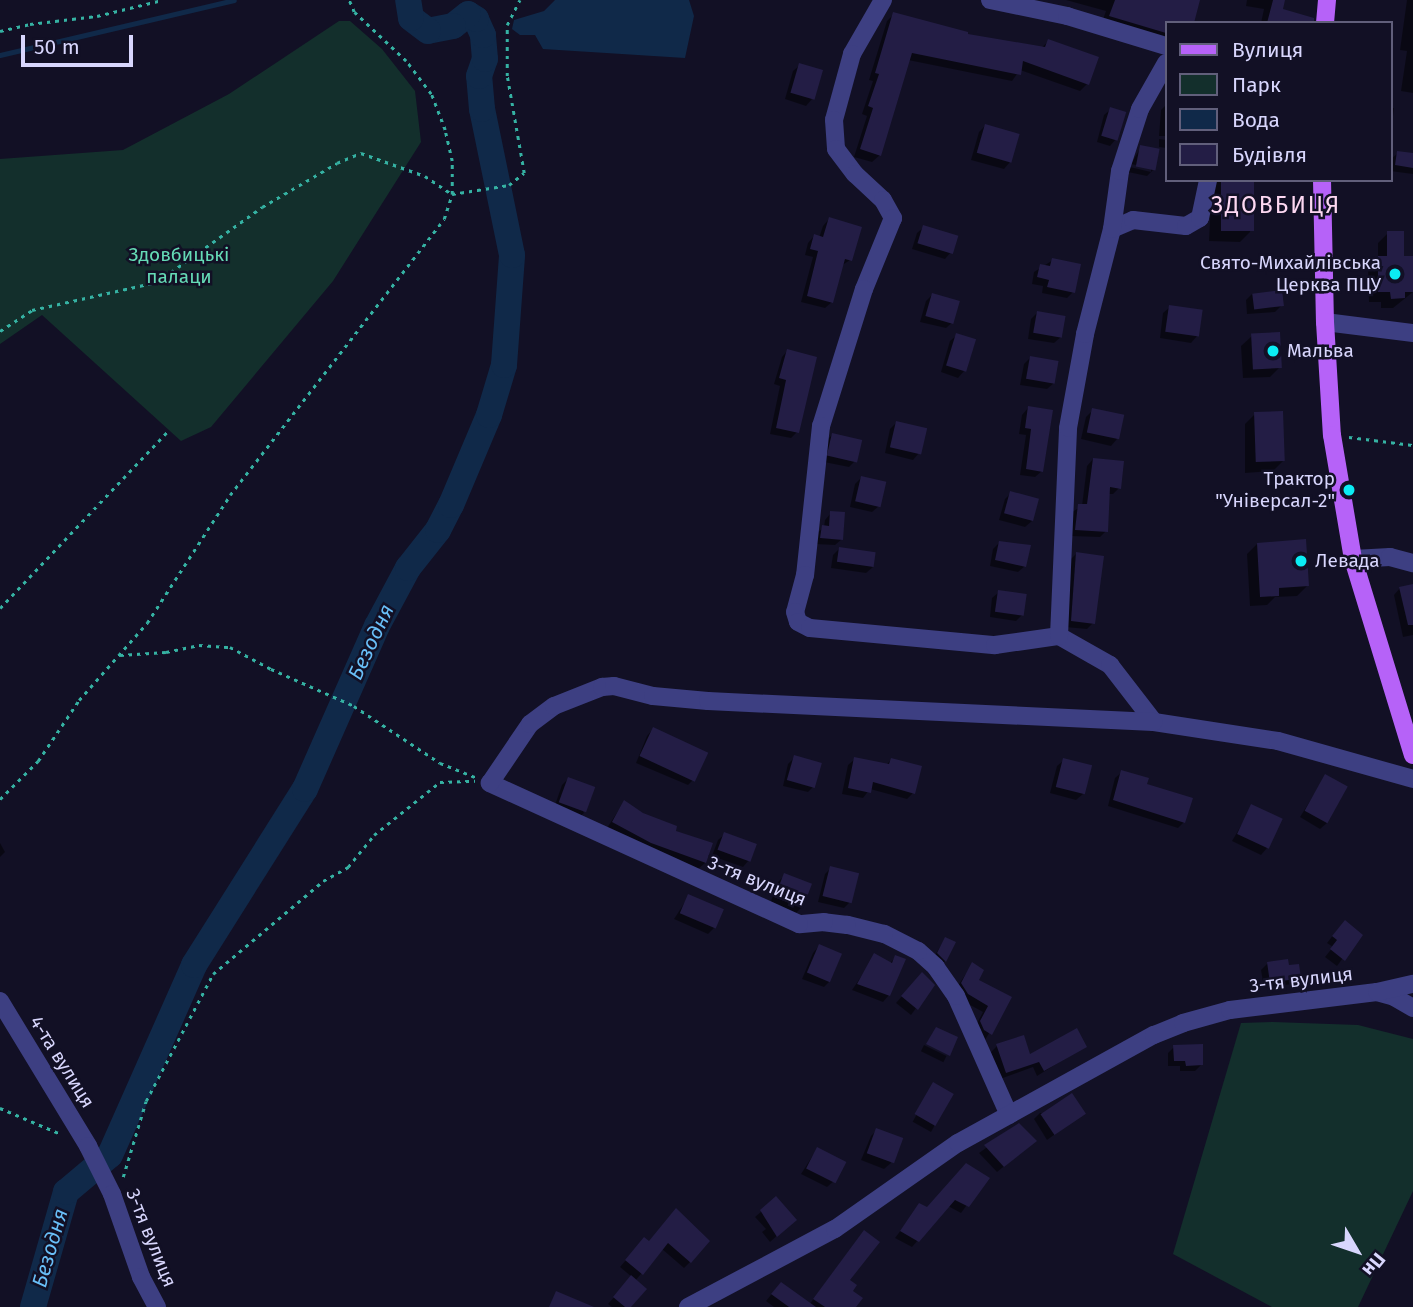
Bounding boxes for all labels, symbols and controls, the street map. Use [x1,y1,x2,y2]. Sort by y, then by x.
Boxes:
scale bar [24,21,136,65]
legend [1164,21,1392,182]
text: 50 m [34,34,80,60]
text: Вулиця [1232,37,1303,63]
text: Парк [1232,72,1281,98]
text: Вода [1232,107,1280,133]
text: Будівля [1232,142,1307,168]
district label: ЗДОВБИЦЯ [1212,191,1340,219]
park label: Здовбицькі палаци [129,244,229,288]
place label: Свято-Михайлівська Церква ПЦУ [1200,252,1381,296]
marker: Свято-Михайлівська Церква ПЦУ [1387,266,1403,282]
place label: Мальва [1287,340,1354,362]
marker: Мальва [1265,343,1281,359]
place label: Трактор "Універсал-2" [1215,468,1335,512]
marker: Трактор "Універсал-2" [1341,482,1357,498]
place label: Левада [1315,550,1380,572]
marker: Левада [1293,553,1309,569]
water label: Безодня [343,600,399,684]
street label: 3-тя вулиця [705,851,809,911]
street label: 3-тя вулиця [1248,962,1354,998]
street label: 4-та вулиця [25,1012,99,1112]
street label: 3-тя вулиця [121,1186,181,1290]
water label: Безодня [27,1206,73,1290]
north arrow [1322,1216,1392,1286]
text: Пн [1357,1248,1390,1281]

